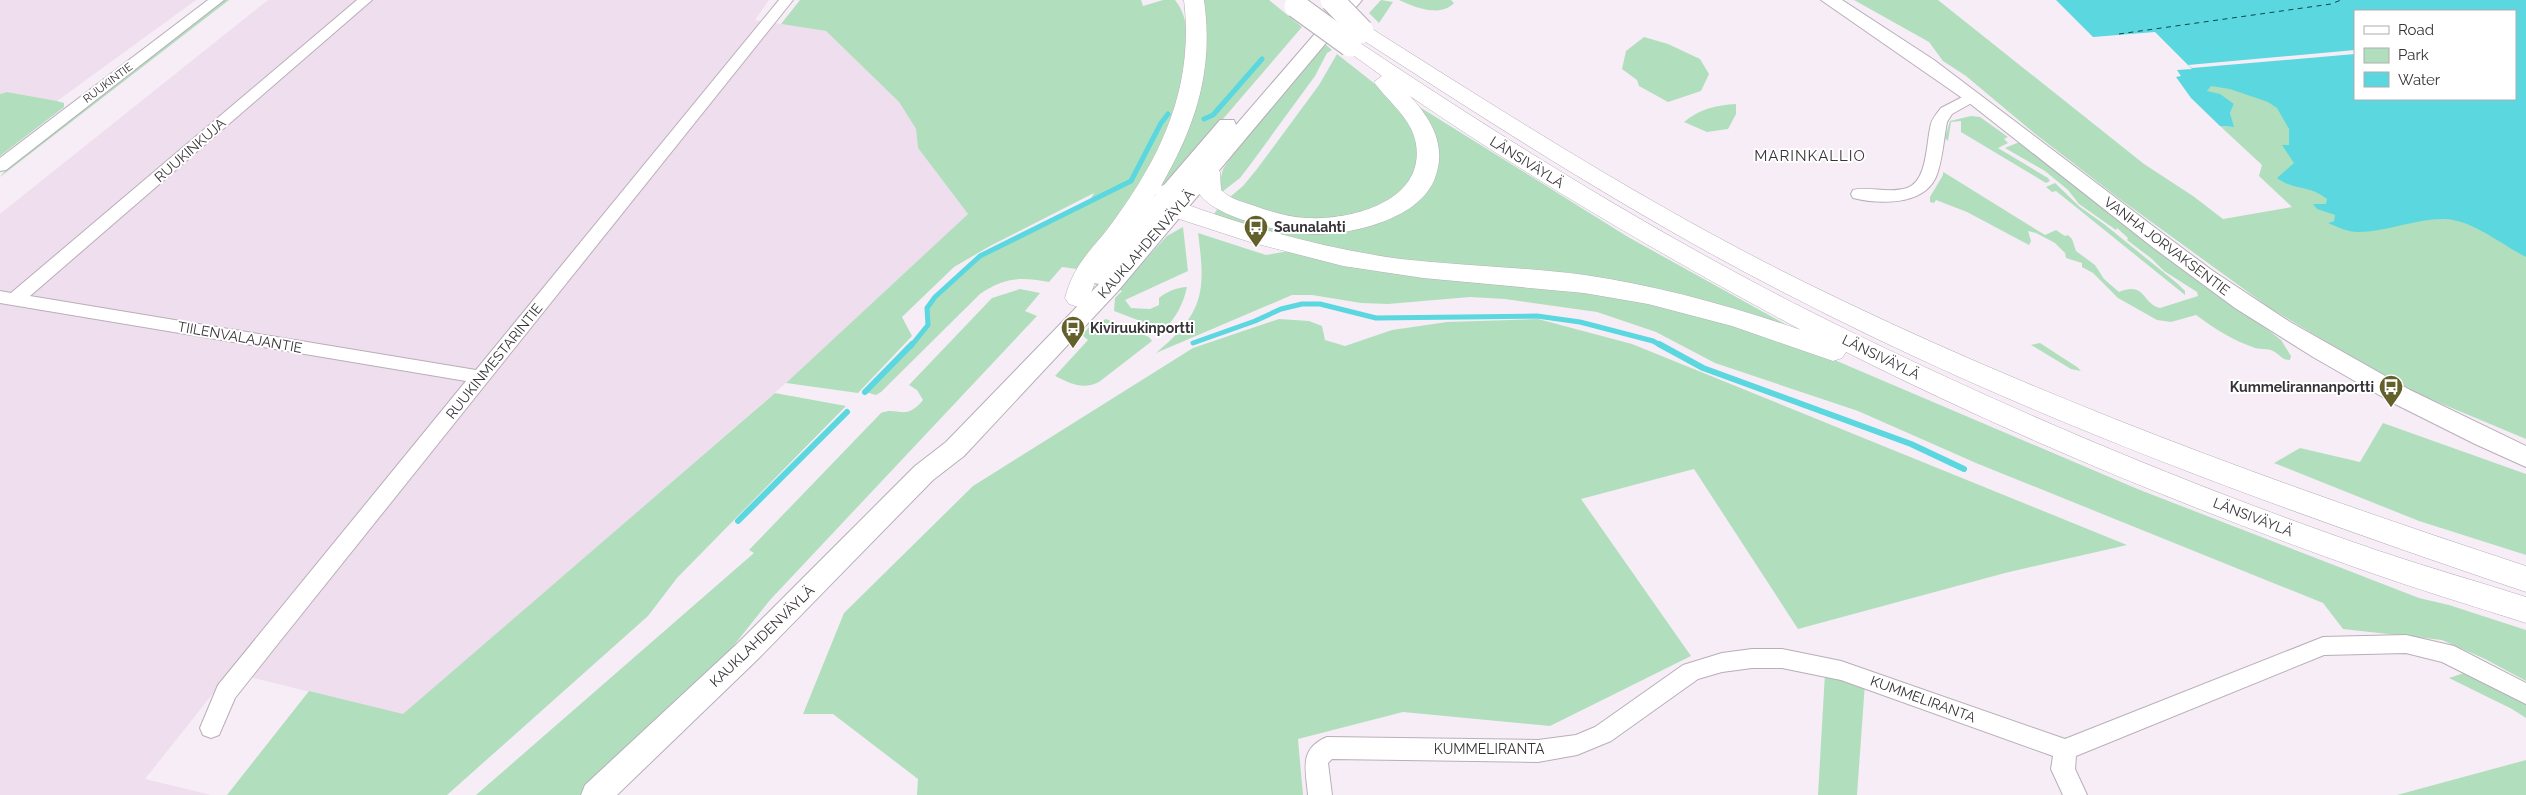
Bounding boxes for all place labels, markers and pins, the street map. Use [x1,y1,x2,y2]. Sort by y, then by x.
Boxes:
bus stop icon: Saunalahti [1243,214,1269,248]
place label: Saunalahti [1274,219,1346,235]
bus stop icon: Kiviruukinportti [1060,315,1086,349]
place label: Kiviruukinportti [1090,320,1194,336]
bus stop icon: Kummelirannanportti [2378,374,2404,408]
place label: Kummelirannanportti [2230,379,2374,395]

